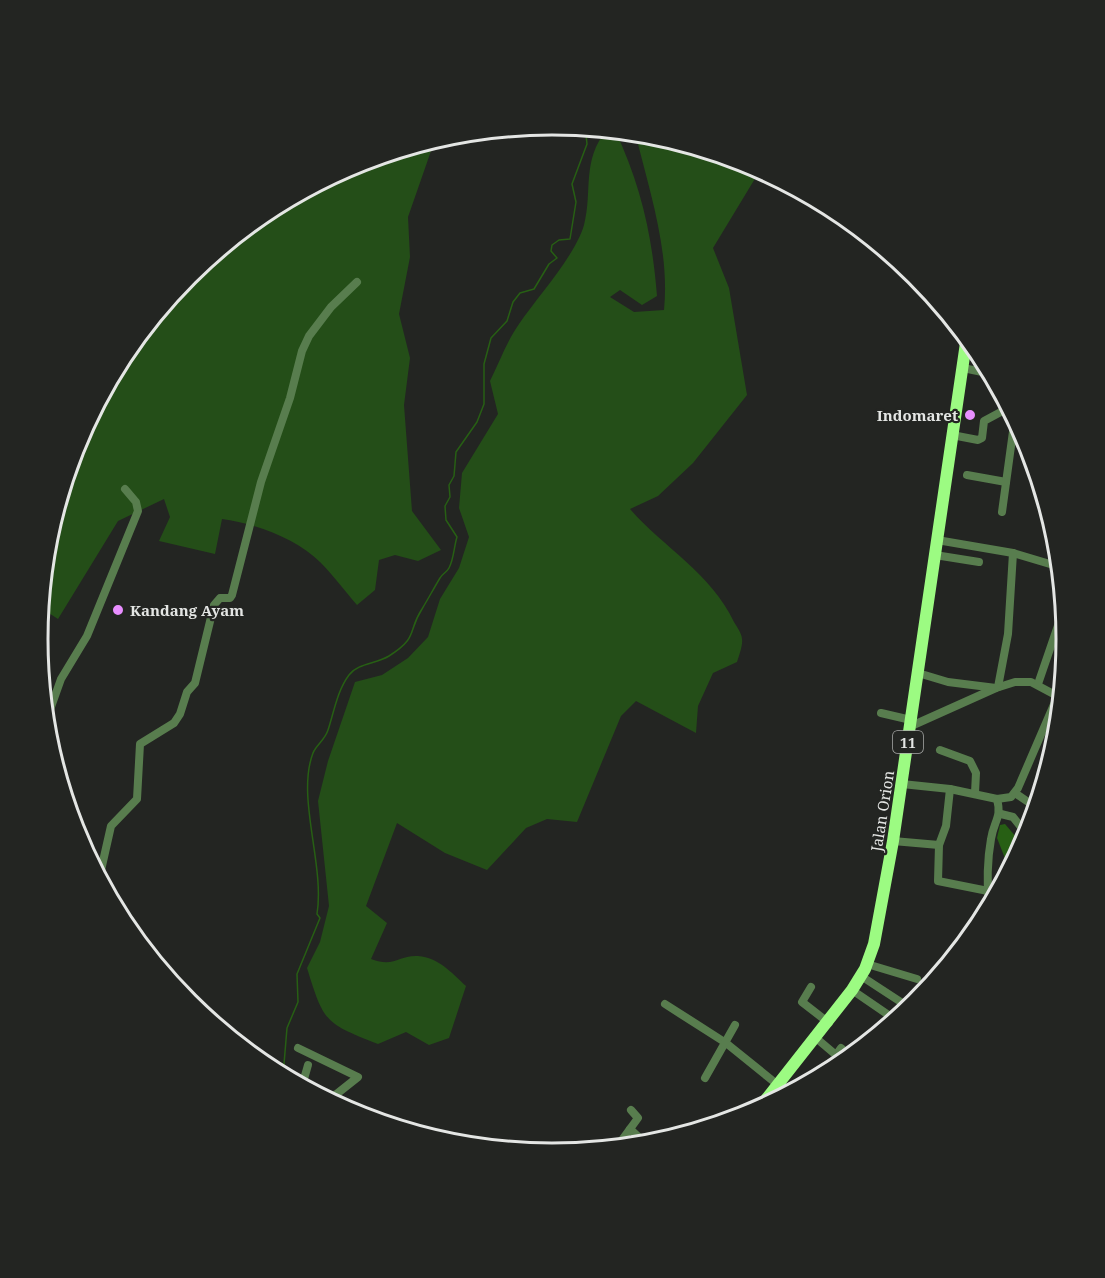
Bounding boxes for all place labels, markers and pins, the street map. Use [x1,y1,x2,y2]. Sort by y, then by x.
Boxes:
place label: Indomaret [877,405,958,425]
marker: Indomaret [963,408,977,422]
place label: Kandang Ayam [130,600,244,620]
marker: Kandang Ayam [111,603,125,617]

